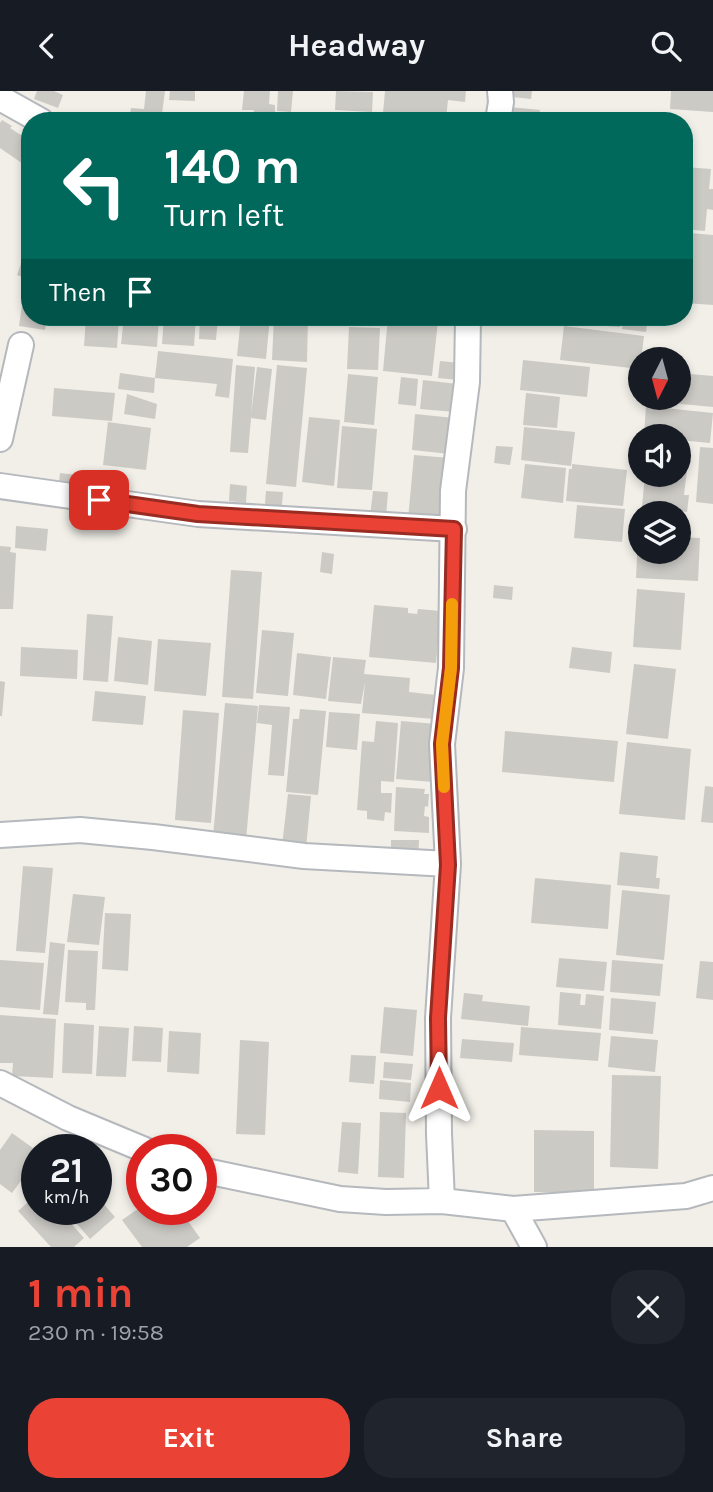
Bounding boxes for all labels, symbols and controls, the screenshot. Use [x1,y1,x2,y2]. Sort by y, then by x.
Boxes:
icon: back [28,27,66,65]
text: Headway [288,27,425,64]
icon: search [647,27,685,65]
text: 140 m [164,138,301,195]
icon: left [49,140,140,231]
text: Turn left [164,197,284,234]
icon: arrive [121,273,159,311]
text: Then [49,277,107,308]
north arrow [628,347,691,409]
map controls [628,347,691,564]
button: sound [628,424,691,487]
pin [69,470,129,530]
icon: arrive [80,481,118,519]
button: layers [628,501,691,564]
position arrow [402,1051,476,1125]
speed limit sign: 30 [126,1134,217,1225]
text: 21 [50,1150,83,1191]
text: km/h [44,1186,89,1208]
text: 1 min [28,1268,133,1318]
button: close [611,1270,685,1344]
text: 230 m · 19:58 [28,1319,164,1346]
button: Exit [28,1398,350,1478]
button: Share [364,1398,685,1478]

